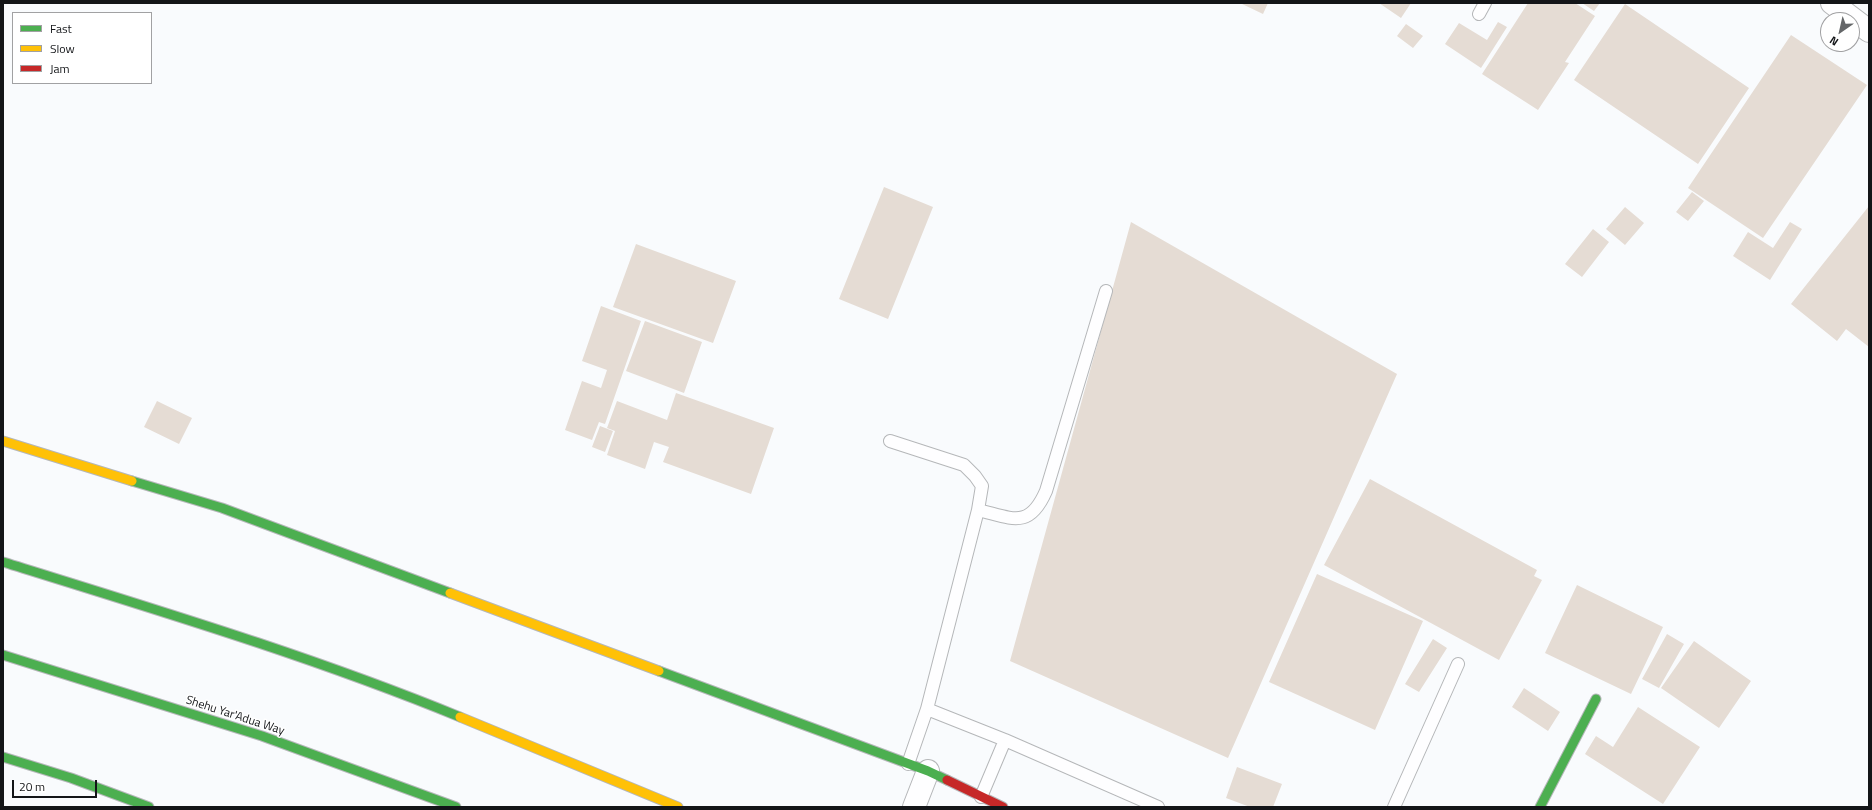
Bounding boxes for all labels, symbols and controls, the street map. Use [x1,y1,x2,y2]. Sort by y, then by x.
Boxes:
legend [12,12,152,84]
north arrow [1820,12,1860,52]
text: Fast [50,19,72,38]
text: N [1826,32,1841,50]
text: Slow [50,39,75,58]
text: Jam [50,59,70,78]
street label: Shehu Yar'Adua Way [184,693,286,739]
scale bar [14,772,99,798]
text: 20 m [19,777,45,796]

